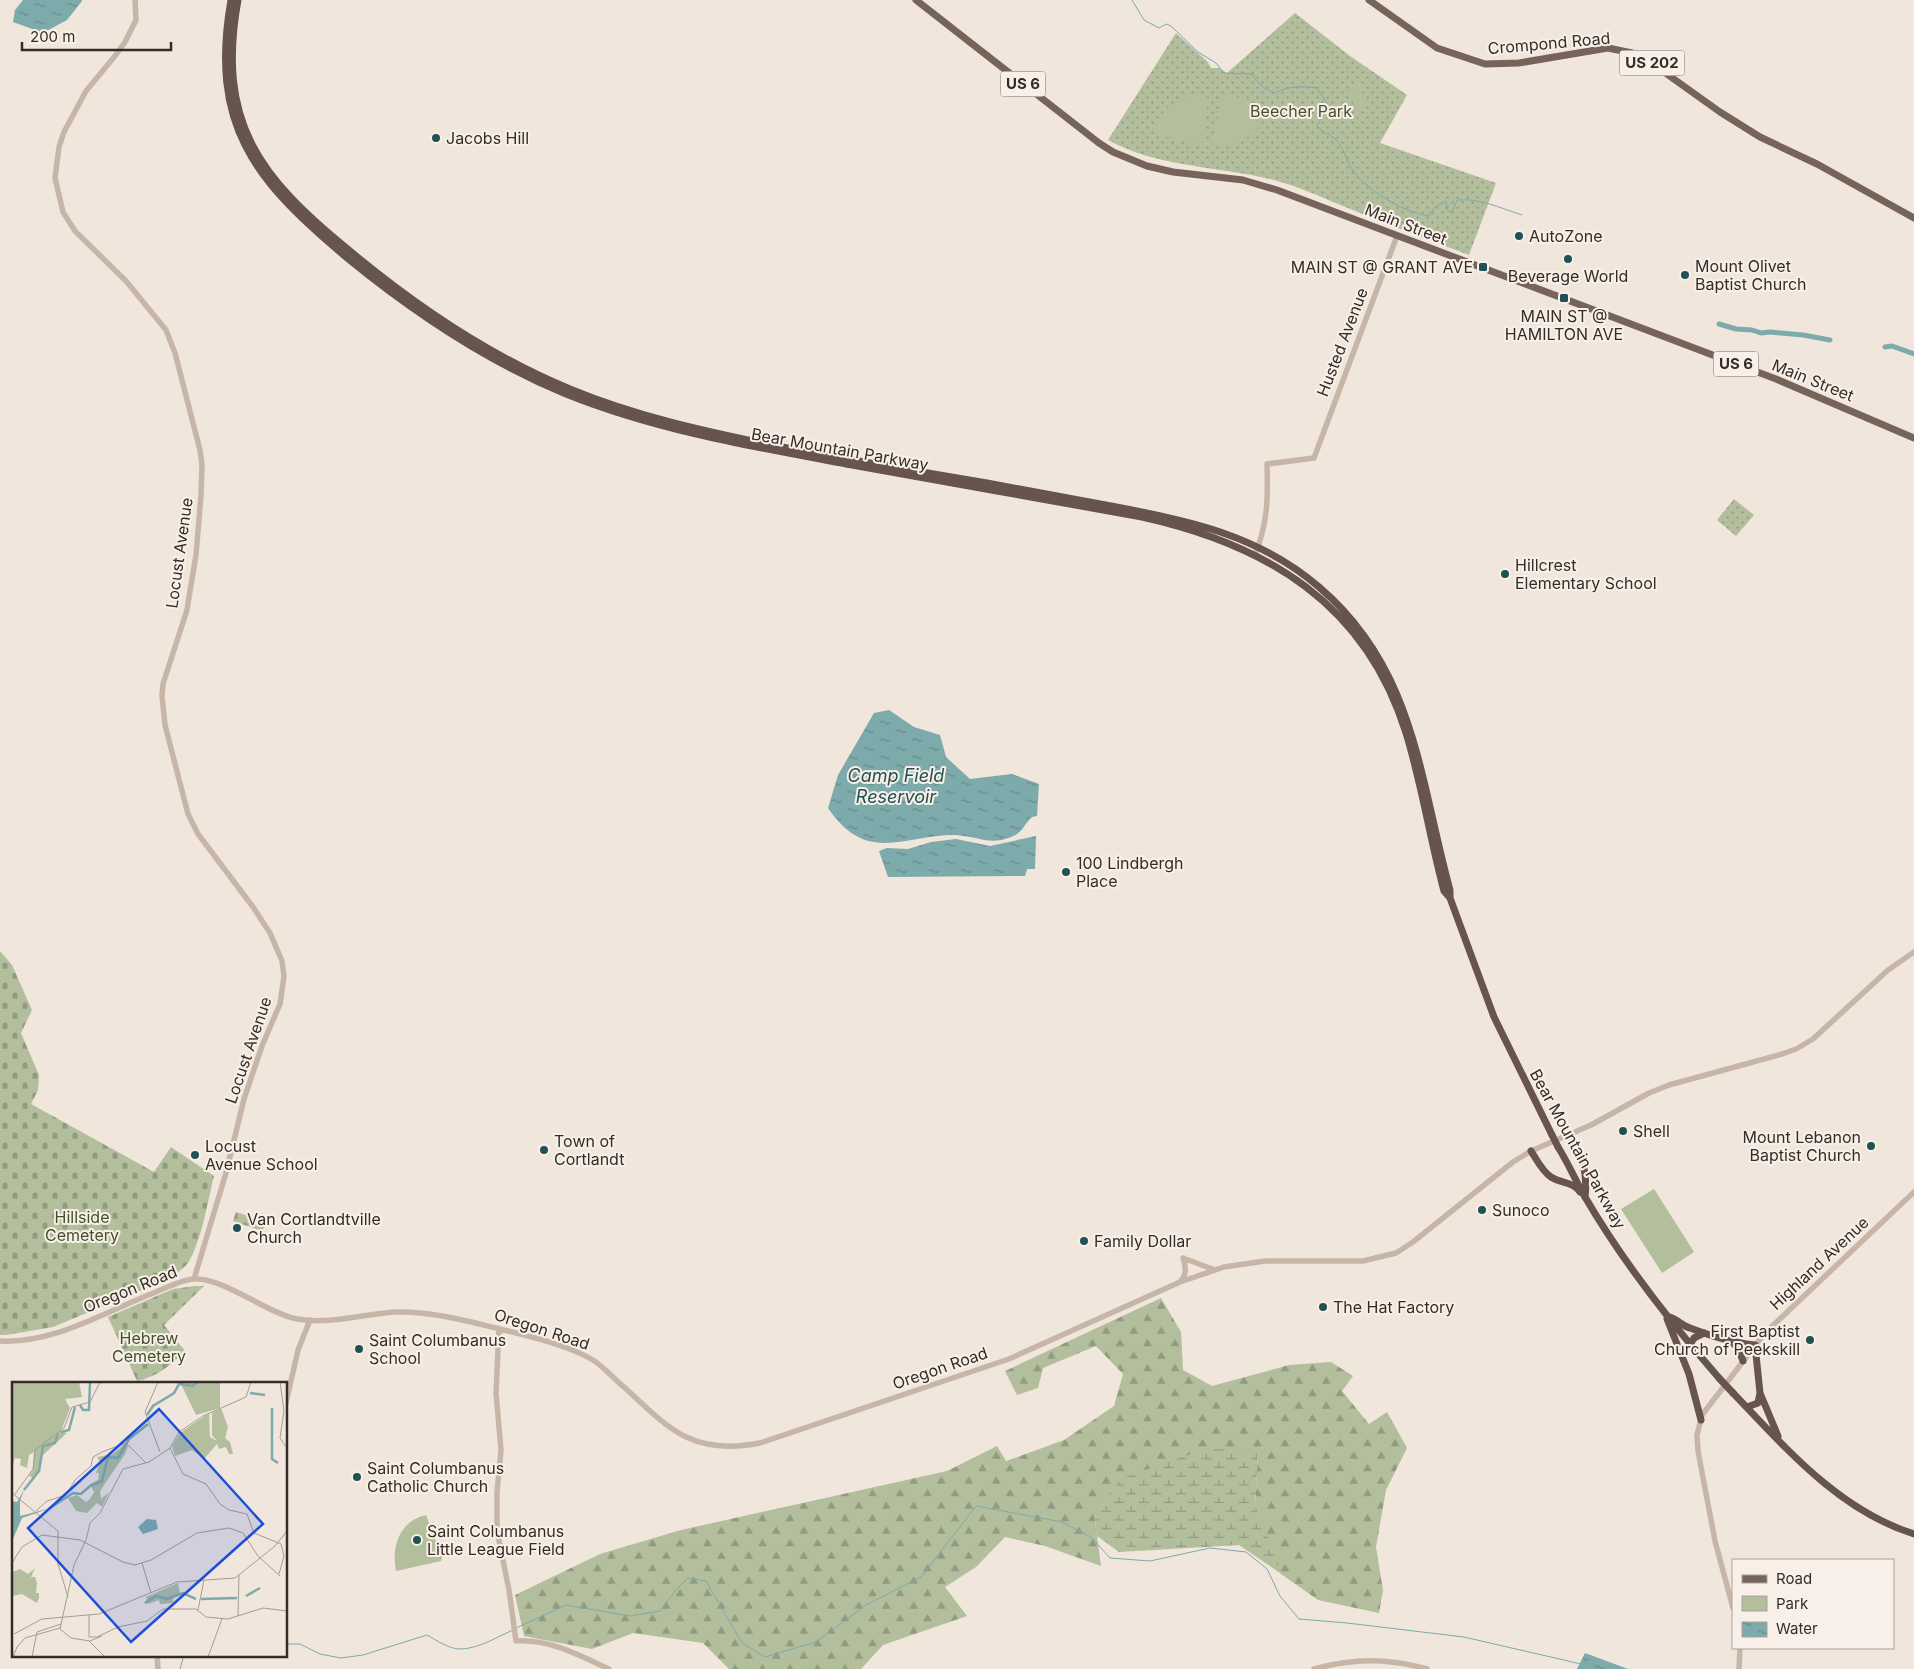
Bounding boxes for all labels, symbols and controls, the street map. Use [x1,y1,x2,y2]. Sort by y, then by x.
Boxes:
scale bar [22,20,171,52]
text: 200 m [30,27,75,46]
street label: Crompond Road [1487,28,1611,58]
road number: US 202 [1620,50,1684,76]
road number: US 6 [1000,72,1046,96]
park label: Beecher Park [1250,101,1352,121]
place label: Jacobs Hill [446,128,529,148]
marker: Jacobs Hill [430,132,442,144]
street label: Main Street [1362,199,1450,249]
place label: AutoZone [1529,226,1603,246]
marker: AutoZone [1513,230,1525,242]
marker: Beverage World [1562,253,1574,265]
place label: Mount Olivet Baptist Church [1695,256,1807,294]
place label: MAIN ST @ GRANT AVE [1291,257,1473,277]
marker: MAIN ST @ GRANT AVE [1477,261,1489,273]
place label: Beverage World [1508,266,1628,286]
marker: Mount Olivet Baptist Church [1679,269,1691,281]
street label: Husted Avenue [1312,285,1372,399]
marker: MAIN ST @ HAMILTON AVE [1558,292,1570,304]
place label: MAIN ST @ HAMILTON AVE [1505,306,1623,344]
road number: US 6 [1714,352,1758,376]
street label: Main Street [1769,355,1857,405]
street label: Bear Mountain Parkway [750,424,930,474]
street label: Locust Avenue [161,496,197,610]
place label: Hillcrest Elementary School [1515,555,1657,593]
marker: Hillcrest Elementary School [1499,568,1511,580]
water label: Camp Field Reservoir [848,765,944,807]
place label: 100 Lindbergh Place [1076,853,1184,891]
marker: 100 Lindbergh Place [1060,866,1072,878]
street label: Locust Avenue [220,994,276,1106]
street label: Bear Mountain Parkway [1526,1066,1630,1232]
place label: Shell [1633,1121,1670,1141]
marker: Shell [1617,1125,1629,1137]
place label: Mount Lebanon Baptist Church [1742,1127,1861,1165]
place label: Town of Cortlandt [554,1131,624,1169]
place label: Locust Avenue School [205,1136,318,1174]
marker: Mount Lebanon Baptist Church [1865,1140,1877,1152]
marker: Town of Cortlandt [538,1144,550,1156]
marker: Locust Avenue School [189,1149,201,1161]
place label: Sunoco [1492,1200,1550,1220]
marker: Sunoco [1476,1204,1488,1216]
park label: Hillside Cemetery [45,1207,119,1245]
place label: Van Cortlandtville Church [247,1209,381,1247]
street label: Highland Avenue [1765,1212,1873,1314]
marker: Van Cortlandtville Church [231,1222,243,1234]
place label: Family Dollar [1094,1231,1191,1251]
marker: Family Dollar [1078,1235,1090,1247]
street label: Oregon Road [80,1261,180,1317]
place label: The Hat Factory [1333,1297,1454,1317]
marker: The Hat Factory [1317,1301,1329,1313]
street label: Oregon Road [492,1304,592,1354]
place label: First Baptist Church of Peekskill [1654,1321,1800,1359]
park label: Hebrew Cemetery [112,1328,186,1366]
place label: Saint Columbanus School [369,1330,506,1368]
marker: First Baptist Church of Peekskill [1804,1334,1816,1346]
street label: Oregon Road [890,1342,990,1394]
marker: Saint Columbanus School [353,1343,365,1355]
inset map [12,1382,288,1656]
place label: Saint Columbanus Catholic Church [367,1458,504,1496]
marker: Saint Columbanus Catholic Church [351,1471,363,1483]
place label: Saint Columbanus Little League Field [427,1521,565,1559]
marker: Saint Columbanus Little League Field [411,1534,423,1546]
legend [1732,1559,1894,1649]
text: Road [1776,1569,1812,1588]
text: Park [1776,1594,1809,1613]
text: Water [1776,1619,1818,1638]

